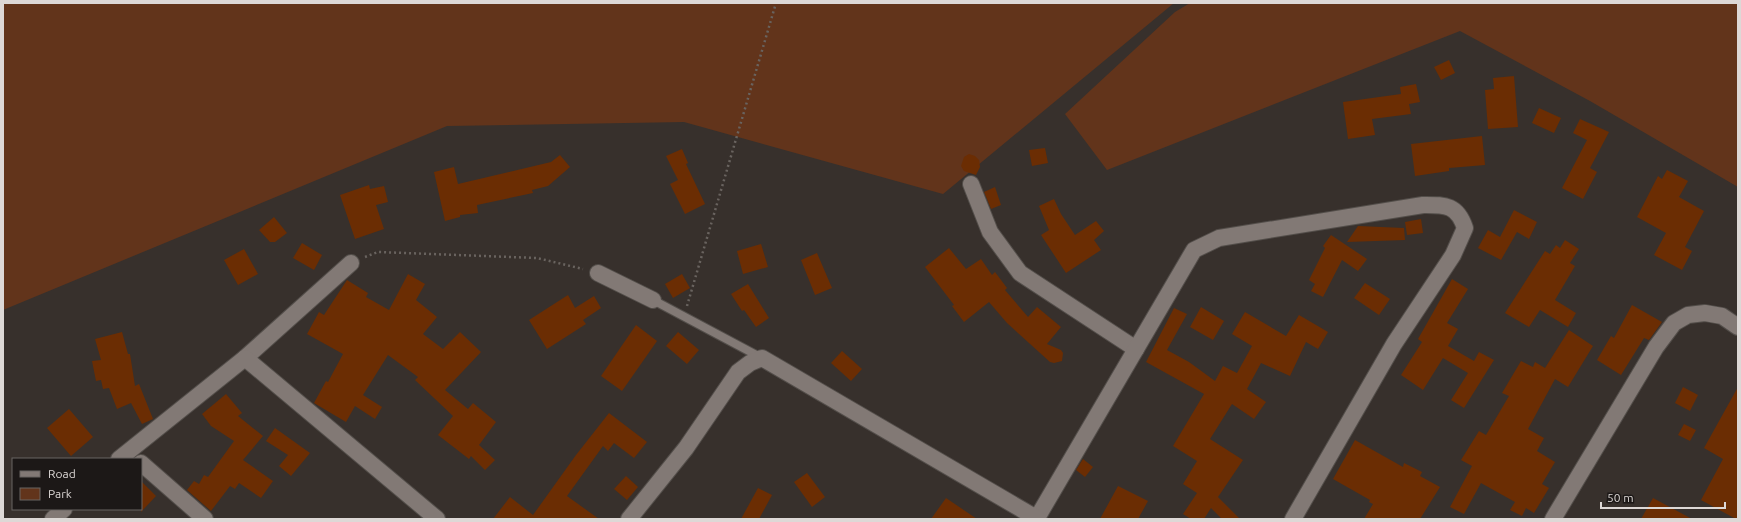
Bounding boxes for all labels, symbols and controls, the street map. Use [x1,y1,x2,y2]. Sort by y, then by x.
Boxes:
legend [12,458,142,510]
text: Road [48,467,76,480]
scale bar [1601,484,1725,510]
text: Park [48,487,72,500]
text: 50 m [1607,491,1634,504]

